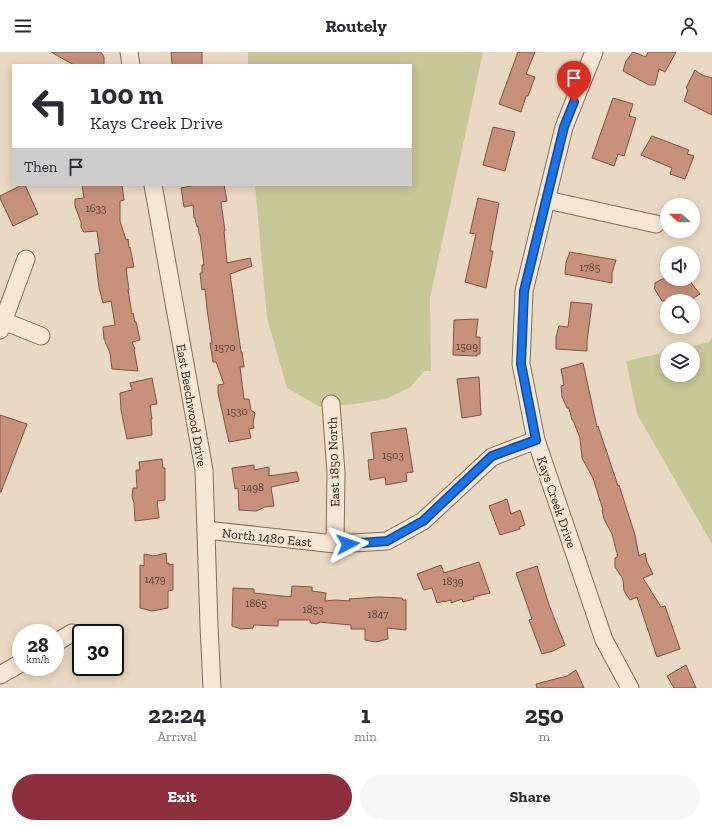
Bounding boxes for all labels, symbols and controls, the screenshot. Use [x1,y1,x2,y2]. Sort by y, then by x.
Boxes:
icon: menu [12,15,34,37]
text: Routely [325,15,387,37]
icon: person [678,15,700,37]
pin [557,61,591,102]
icon: arrive [563,67,585,89]
text: 100 m [90,78,163,111]
icon: left [24,80,76,132]
text: Kays Creek Drive [90,112,223,134]
icon: arrive [65,156,87,178]
text: Then [24,158,57,176]
north arrow [660,198,700,238]
map controls [660,198,700,382]
house number: 1633 [86,202,106,215]
button: sound [660,246,700,286]
house number: 1785 [580,261,601,274]
button: search [660,294,700,334]
house number: 1509 [456,340,478,353]
house number: 1570 [214,341,236,354]
button: layers [660,342,700,382]
street label: East Beechwood Drive [173,343,210,468]
house number: 1530 [226,405,248,418]
street label: East 1850 North [324,416,343,507]
house number: 1503 [382,449,404,462]
street label: Kays Creek Drive [534,454,579,550]
house number: 1498 [242,481,264,494]
position arrow [327,523,369,565]
street label: North 1480 East [221,525,313,550]
house number: 1479 [144,573,166,586]
house number: 1839 [442,575,464,588]
house number: 1865 [245,597,267,610]
house number: 1853 [302,603,324,616]
house number: 1847 [367,608,389,621]
speed limit sign: 30 [72,624,124,676]
text: 28 [27,633,49,657]
text: km/h [27,654,49,666]
text: 22:24 [148,700,206,729]
text: 1 [361,700,370,729]
text: 250 [525,700,564,729]
text: Arrival [158,729,197,744]
text: min [354,729,377,744]
text: m [539,729,550,744]
button: Exit [12,774,352,820]
button: Share [360,774,700,820]

